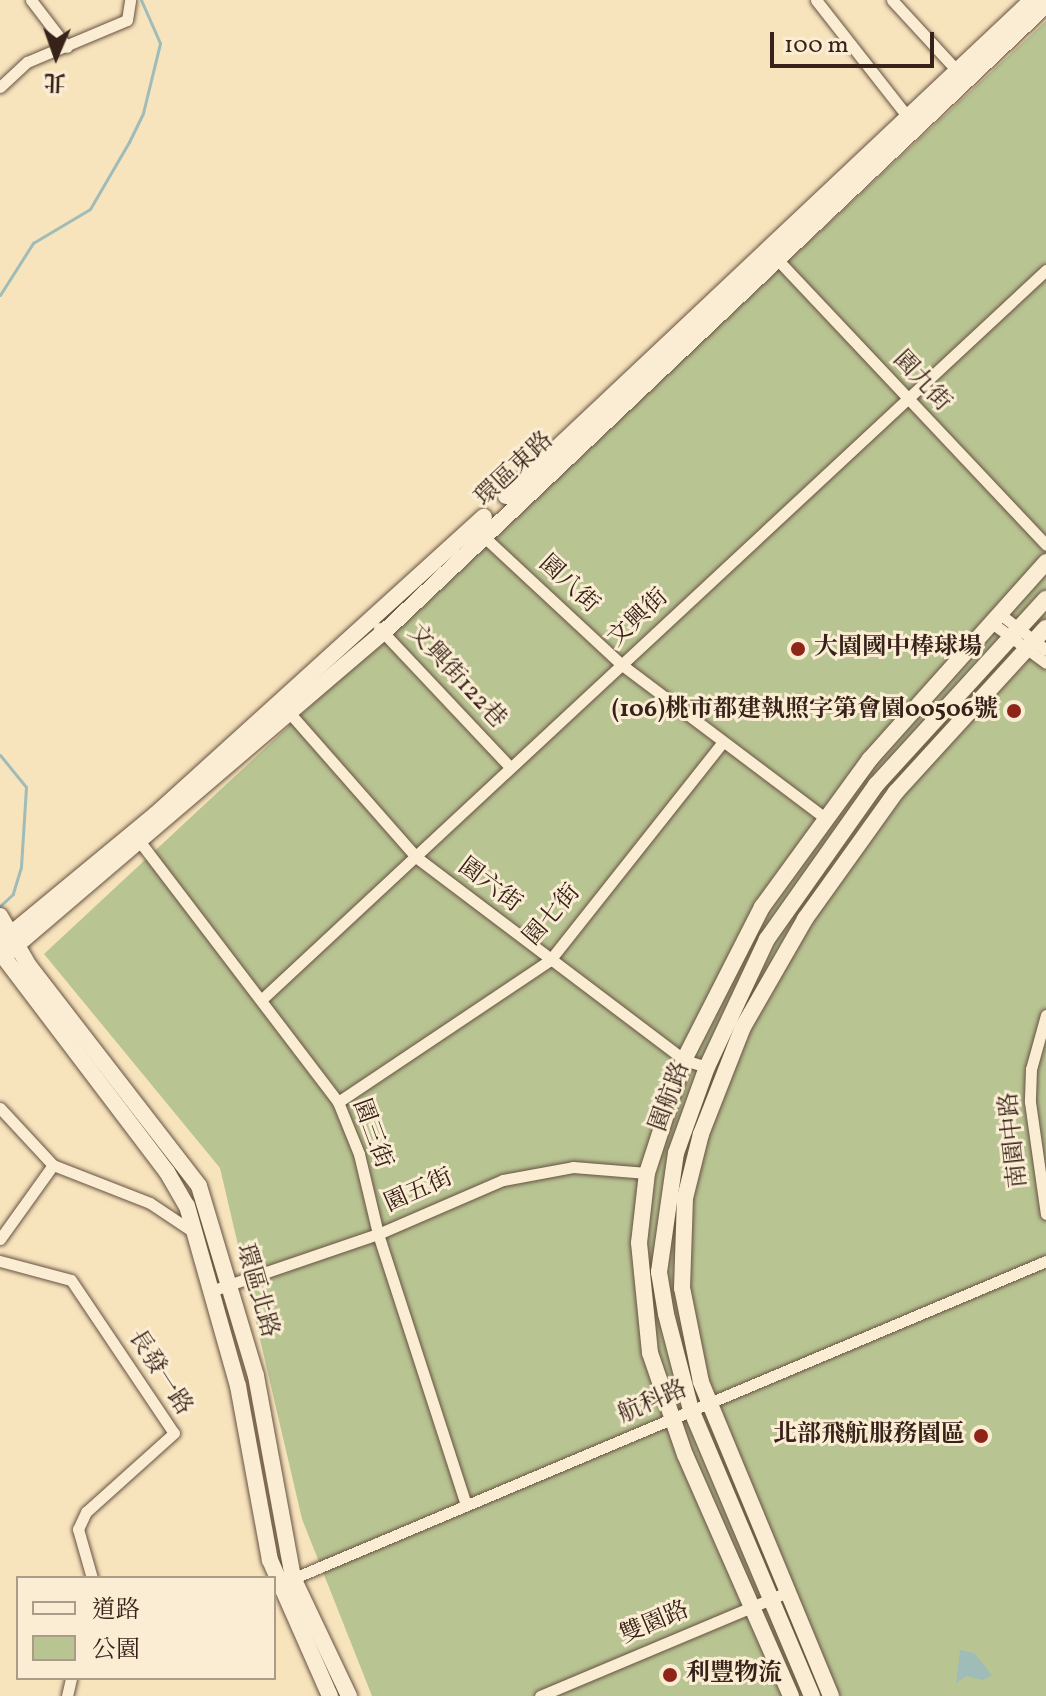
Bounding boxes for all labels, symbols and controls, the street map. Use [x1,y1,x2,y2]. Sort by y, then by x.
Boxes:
north arrow [16,16,96,96]
scale bar [774,16,938,66]
text: 100 m [784,29,849,63]
text: 北 [44,65,67,96]
street label: 園九街 [886,346,956,418]
street label: 環區東路 [470,427,560,513]
street label: 園八街 [532,550,604,620]
street label: 文興街 [603,584,675,654]
street label: 文興街122巷 [401,619,511,735]
place label: 大園國中棒球場 [814,635,982,663]
marker: 大園國中棒球場 [789,640,807,658]
place label: (106)桃市都建執照字第會園00506號 [612,697,998,725]
marker: (106)桃市都建執照字第會園00506號 [1005,702,1023,720]
street label: 園六街 [452,853,526,919]
street label: 園七街 [519,879,587,953]
street label: 園航路 [645,1058,697,1136]
street label: 南園中路 [996,1091,1034,1189]
street label: 園三街 [345,1095,397,1173]
street label: 園五街 [380,1164,458,1220]
street label: 環區北路 [229,1241,283,1341]
street label: 長發一路 [121,1325,197,1421]
street label: 航科路 [614,1376,692,1430]
place label: 北部飛航服務園區 [773,1422,965,1450]
marker: 北部飛航服務園區 [972,1427,990,1445]
legend [16,1576,276,1680]
text: 道路 [92,1594,140,1628]
street label: 雙園路 [616,1597,694,1651]
text: 公園 [92,1634,140,1668]
place label: 利豐物流 [686,1661,782,1689]
marker: 利豐物流 [661,1666,679,1684]

